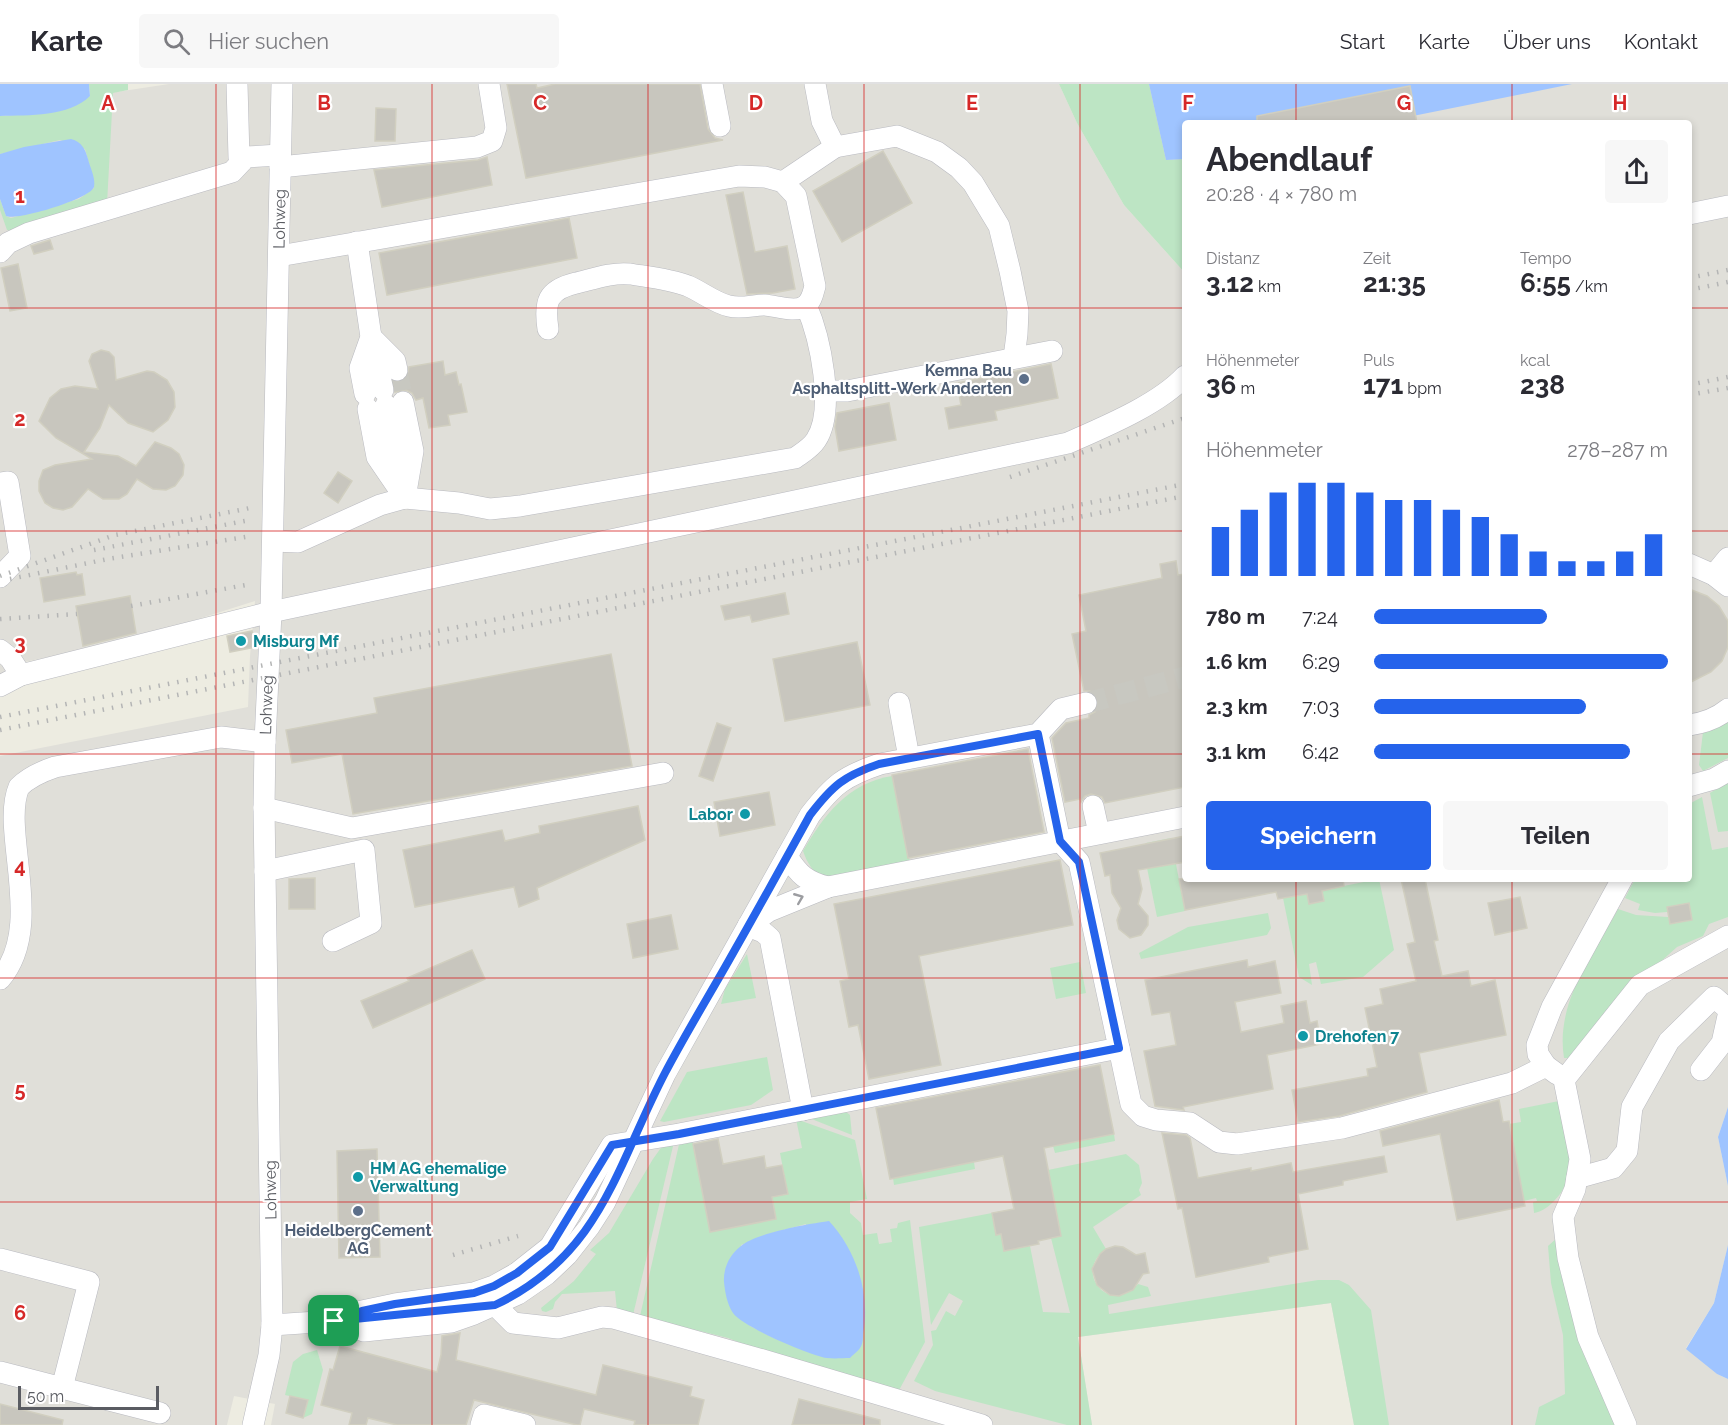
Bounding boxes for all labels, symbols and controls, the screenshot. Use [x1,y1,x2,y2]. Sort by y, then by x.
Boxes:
search box [139,14,559,68]
text: Karte [30,25,103,58]
icon: search [160,25,193,58]
text: Hier suchen [208,28,329,54]
text: Start [1340,29,1385,54]
text: Karte [1418,29,1470,54]
text: Über uns [1503,29,1591,54]
text: Kontakt [1624,29,1698,54]
text: A [101,91,115,115]
text: B [317,91,331,115]
text: C [533,91,547,115]
text: D [749,91,763,115]
text: E [966,91,978,115]
text: F [1182,91,1194,115]
text: G [1397,91,1411,115]
text: H [1613,91,1627,115]
text: Abendlauf [1206,140,1372,179]
button: share [1605,140,1668,203]
text: 20:28 · 4 × 780 m [1206,182,1357,206]
text: 1 [15,184,25,208]
street label: Lohweg [269,189,290,249]
text: Distanz [1206,249,1260,268]
text: Zeit [1363,249,1391,268]
text: Tempo [1520,249,1571,268]
text: 3.12 [1206,268,1254,298]
text: 21:35 [1363,268,1426,298]
text: 6:55 [1520,268,1571,298]
text: km [1254,277,1281,296]
text: /km [1571,277,1608,296]
text: Höhenmeter [1206,351,1300,370]
text: Puls [1363,351,1395,370]
text: kcal [1520,351,1550,370]
place label: Kemna Bau Asphaltsplitt-Werk Anderten [792,361,1012,398]
text: 36 [1206,370,1236,400]
text: 171 [1363,370,1403,400]
text: 238 [1520,370,1565,400]
marker: Kemna Bau Asphaltsplitt-Werk Anderten [1017,372,1031,386]
text: m [1236,379,1255,398]
text: bpm [1403,379,1442,398]
text: 2 [14,407,26,431]
text: Höhenmeter [1206,438,1323,462]
text: 278–287 m [1567,438,1668,462]
text: 780 m [1206,605,1265,629]
text: 7:24 [1302,605,1338,629]
text: 3 [14,631,26,655]
place label: Misburg Mf [253,632,340,651]
marker: Misburg Mf [234,634,248,648]
text: 1.6 km [1206,650,1267,674]
text: 6:29 [1302,650,1340,674]
street label: Lohweg [256,675,277,735]
text: 2.3 km [1206,695,1268,719]
text: 7:03 [1302,695,1339,719]
text: 3.1 km [1206,740,1266,764]
text: 6:42 [1302,740,1339,764]
button: Speichern [1206,801,1431,870]
button: Teilen [1443,801,1668,870]
place label: Labor [688,805,733,824]
marker: Labor [738,807,752,821]
text: 4 [14,854,26,878]
one-way arrow [793,893,804,905]
place label: Drehofen 7 [1315,1027,1399,1046]
marker: Drehofen 7 [1296,1029,1310,1043]
text: 5 [14,1078,26,1102]
place label: HM AG ehemalige Verwaltung [370,1159,507,1196]
street label: Lohweg [260,1160,281,1220]
marker: HM AG ehemalige Verwaltung [351,1170,365,1184]
marker: HeidelbergCement AG [351,1204,365,1218]
place label: HeidelbergCement AG [284,1221,432,1258]
pin [308,1295,359,1346]
text: 6 [14,1301,26,1325]
icon: arrive [317,1304,350,1337]
scale bar [18,1383,159,1410]
text: 50 m [27,1387,64,1406]

